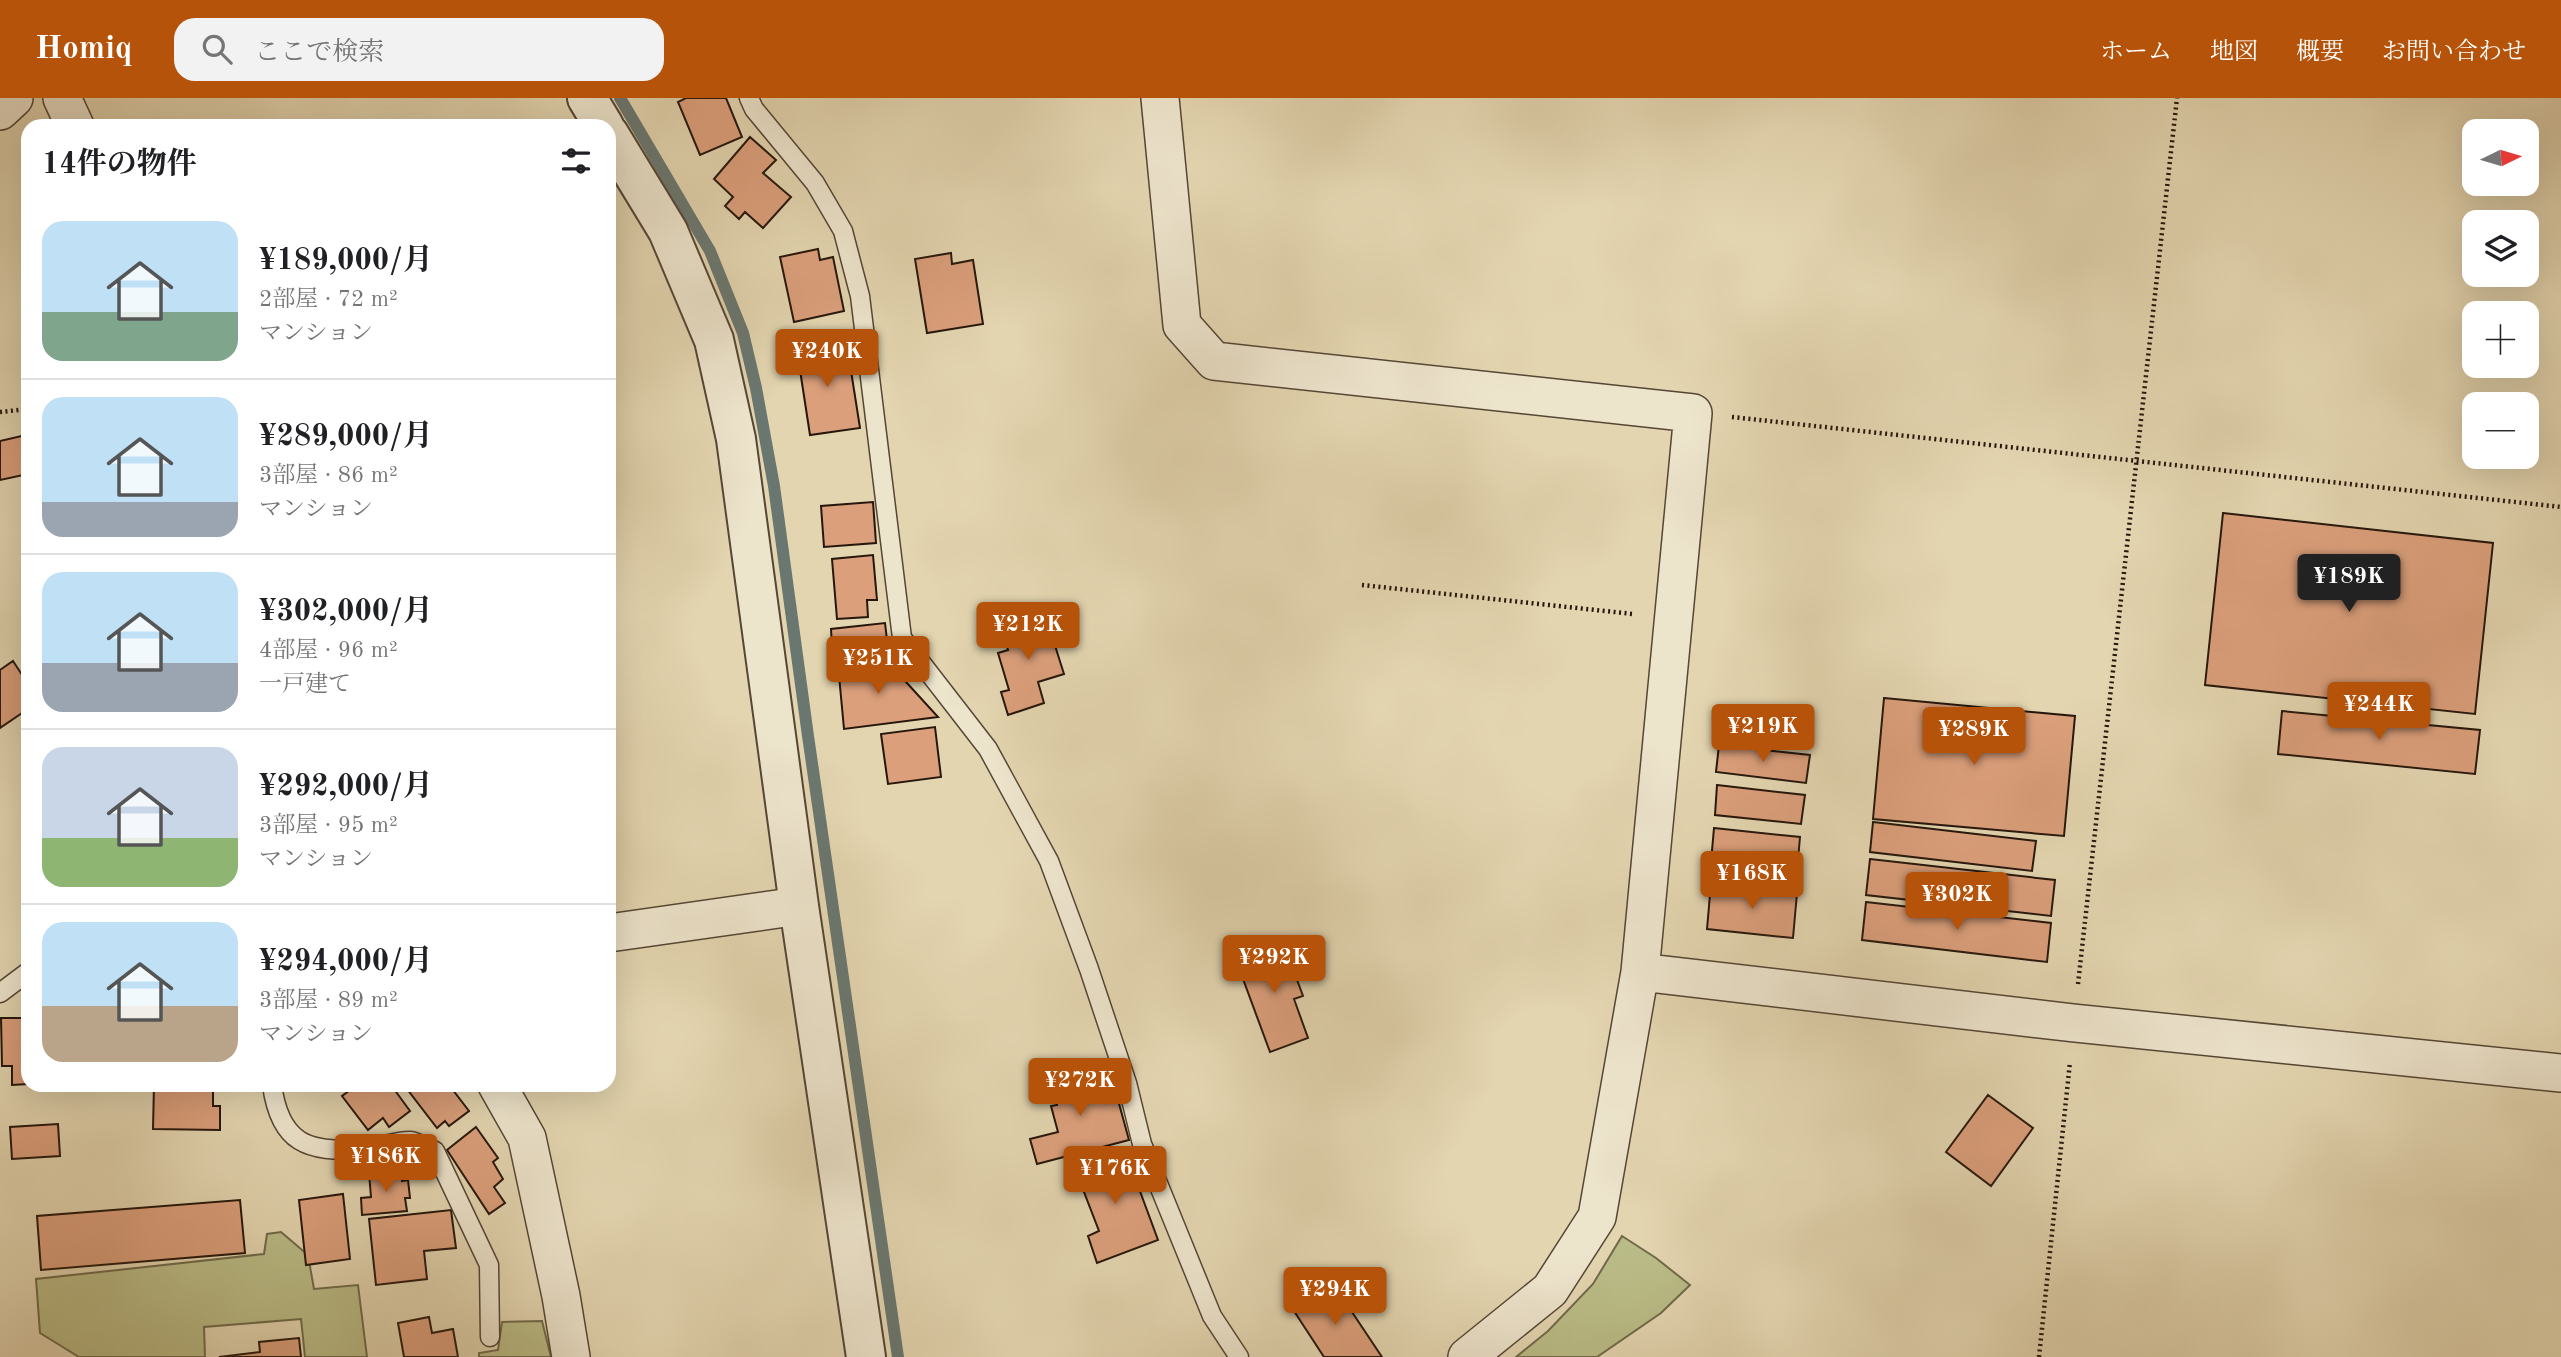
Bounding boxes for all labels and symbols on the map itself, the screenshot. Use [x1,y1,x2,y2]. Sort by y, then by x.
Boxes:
north arrow [2462,119,2539,196]
pin: ¥240K [778,330,876,389]
pin: ¥189K [2300,554,2398,614]
pin: ¥212K [979,602,1077,662]
pin: ¥251K [829,636,927,696]
pin: ¥244K [2330,682,2428,742]
pin: ¥219K [1714,704,1812,764]
pin: ¥289K [1925,708,2023,767]
pin: ¥168K [1703,852,1801,911]
pin: ¥302K [1908,872,2006,932]
pin: ¥292K [1225,936,1323,995]
pin: ¥272K [1031,1058,1129,1118]
pin: ¥186K [337,1134,435,1194]
pin: ¥176K [1066,1146,1164,1206]
pin: ¥294K [1286,1268,1384,1327]

